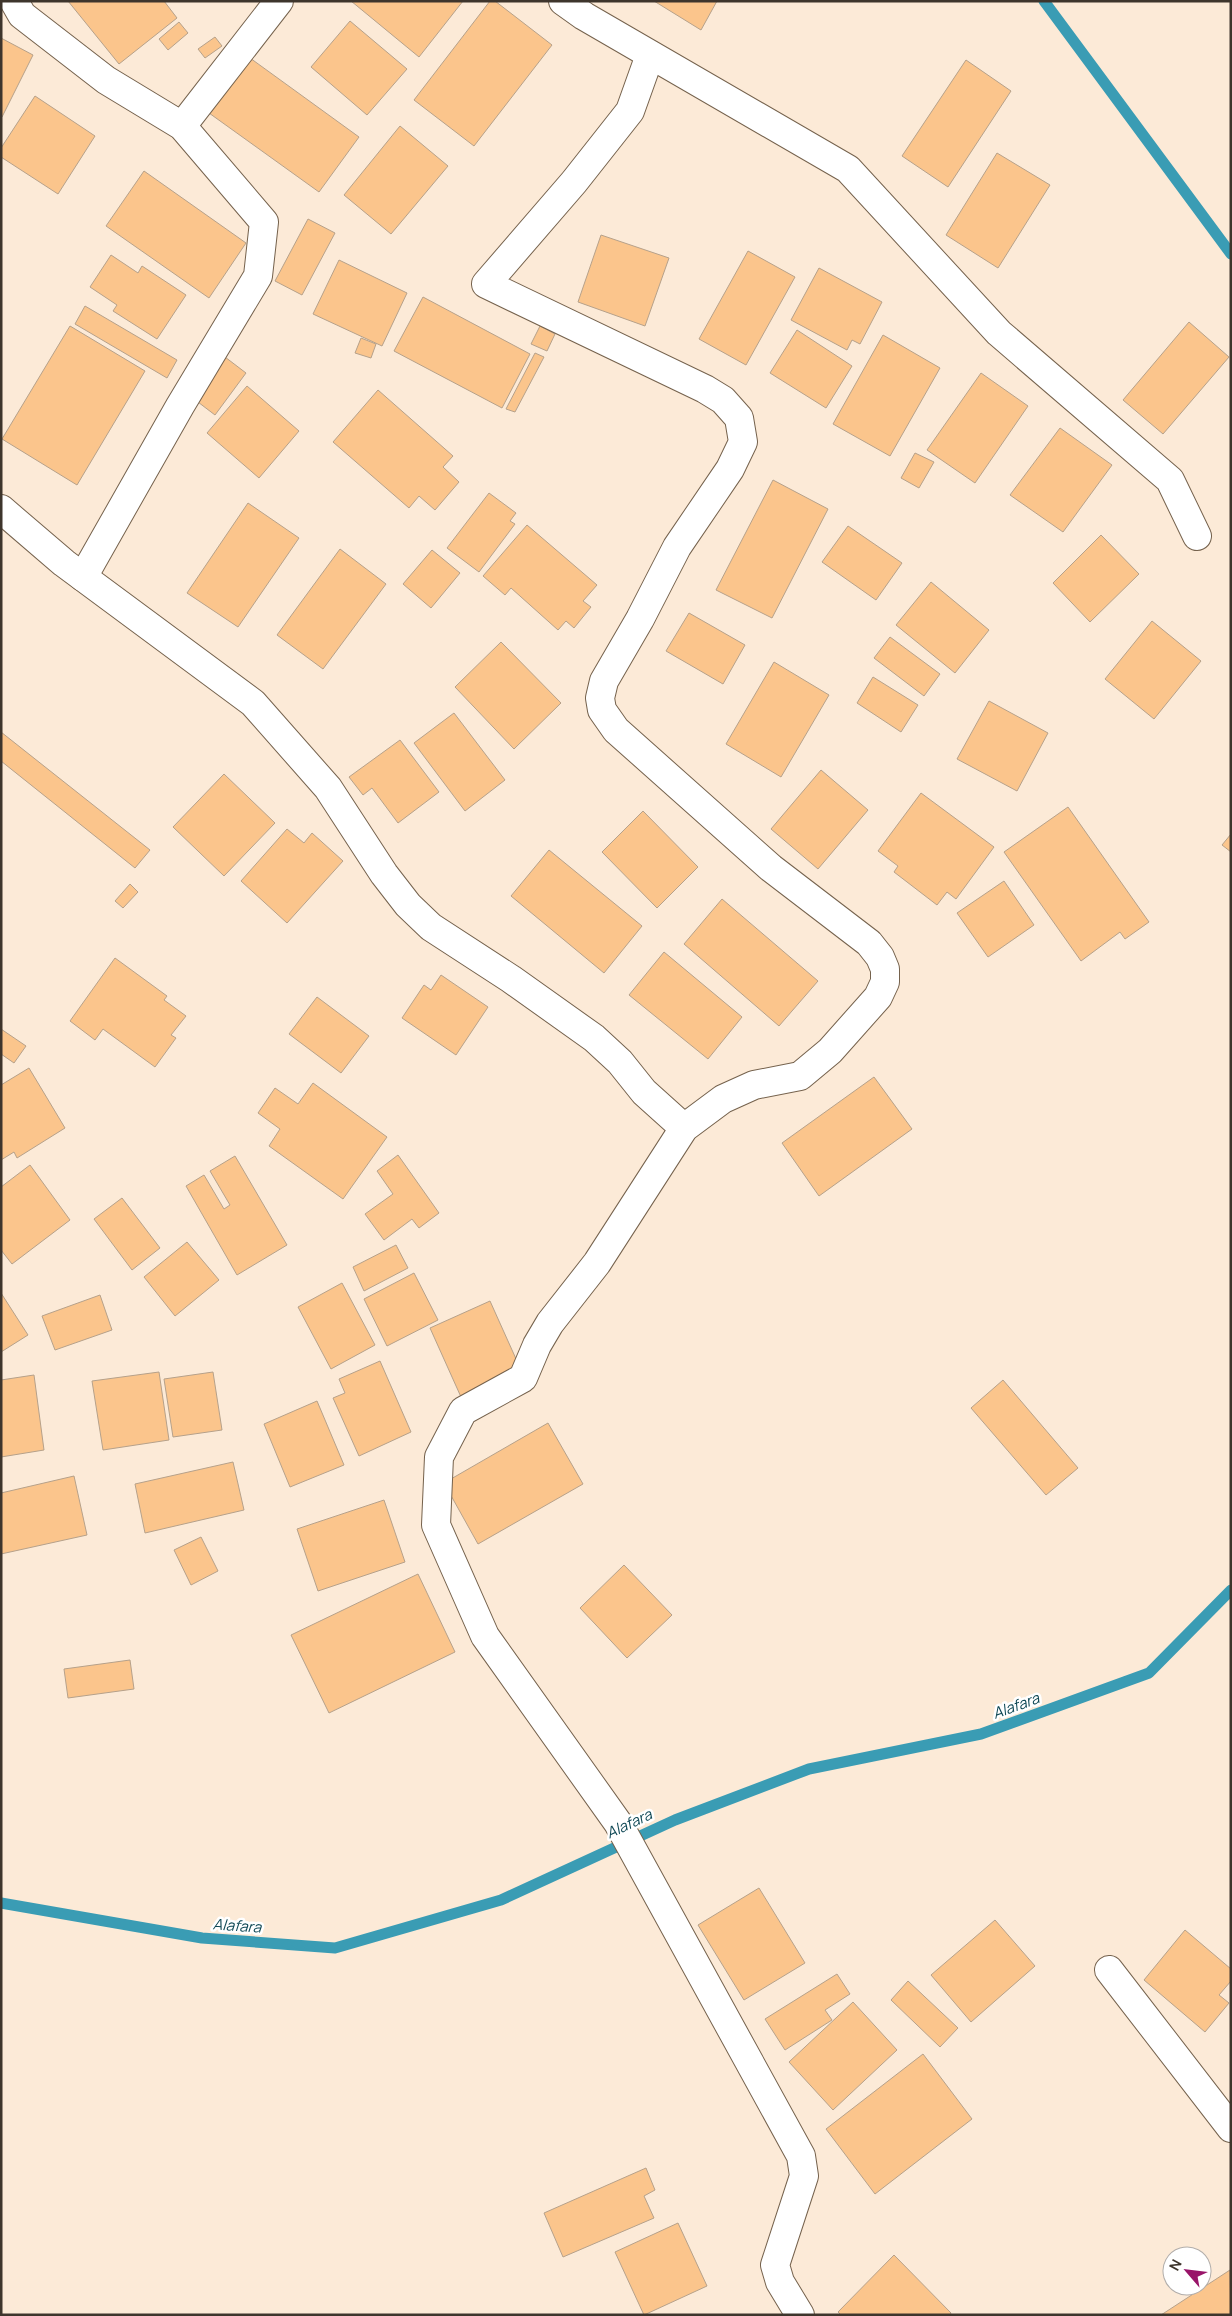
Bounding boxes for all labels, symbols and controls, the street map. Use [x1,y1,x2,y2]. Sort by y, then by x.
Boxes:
water label: Alafara [990,1687,1043,1724]
water label: Alafara [603,1804,656,1843]
water label: Alafara [212,1913,262,1938]
north arrow [1162,2246,1212,2296]
text: N [1164,2256,1186,2274]

